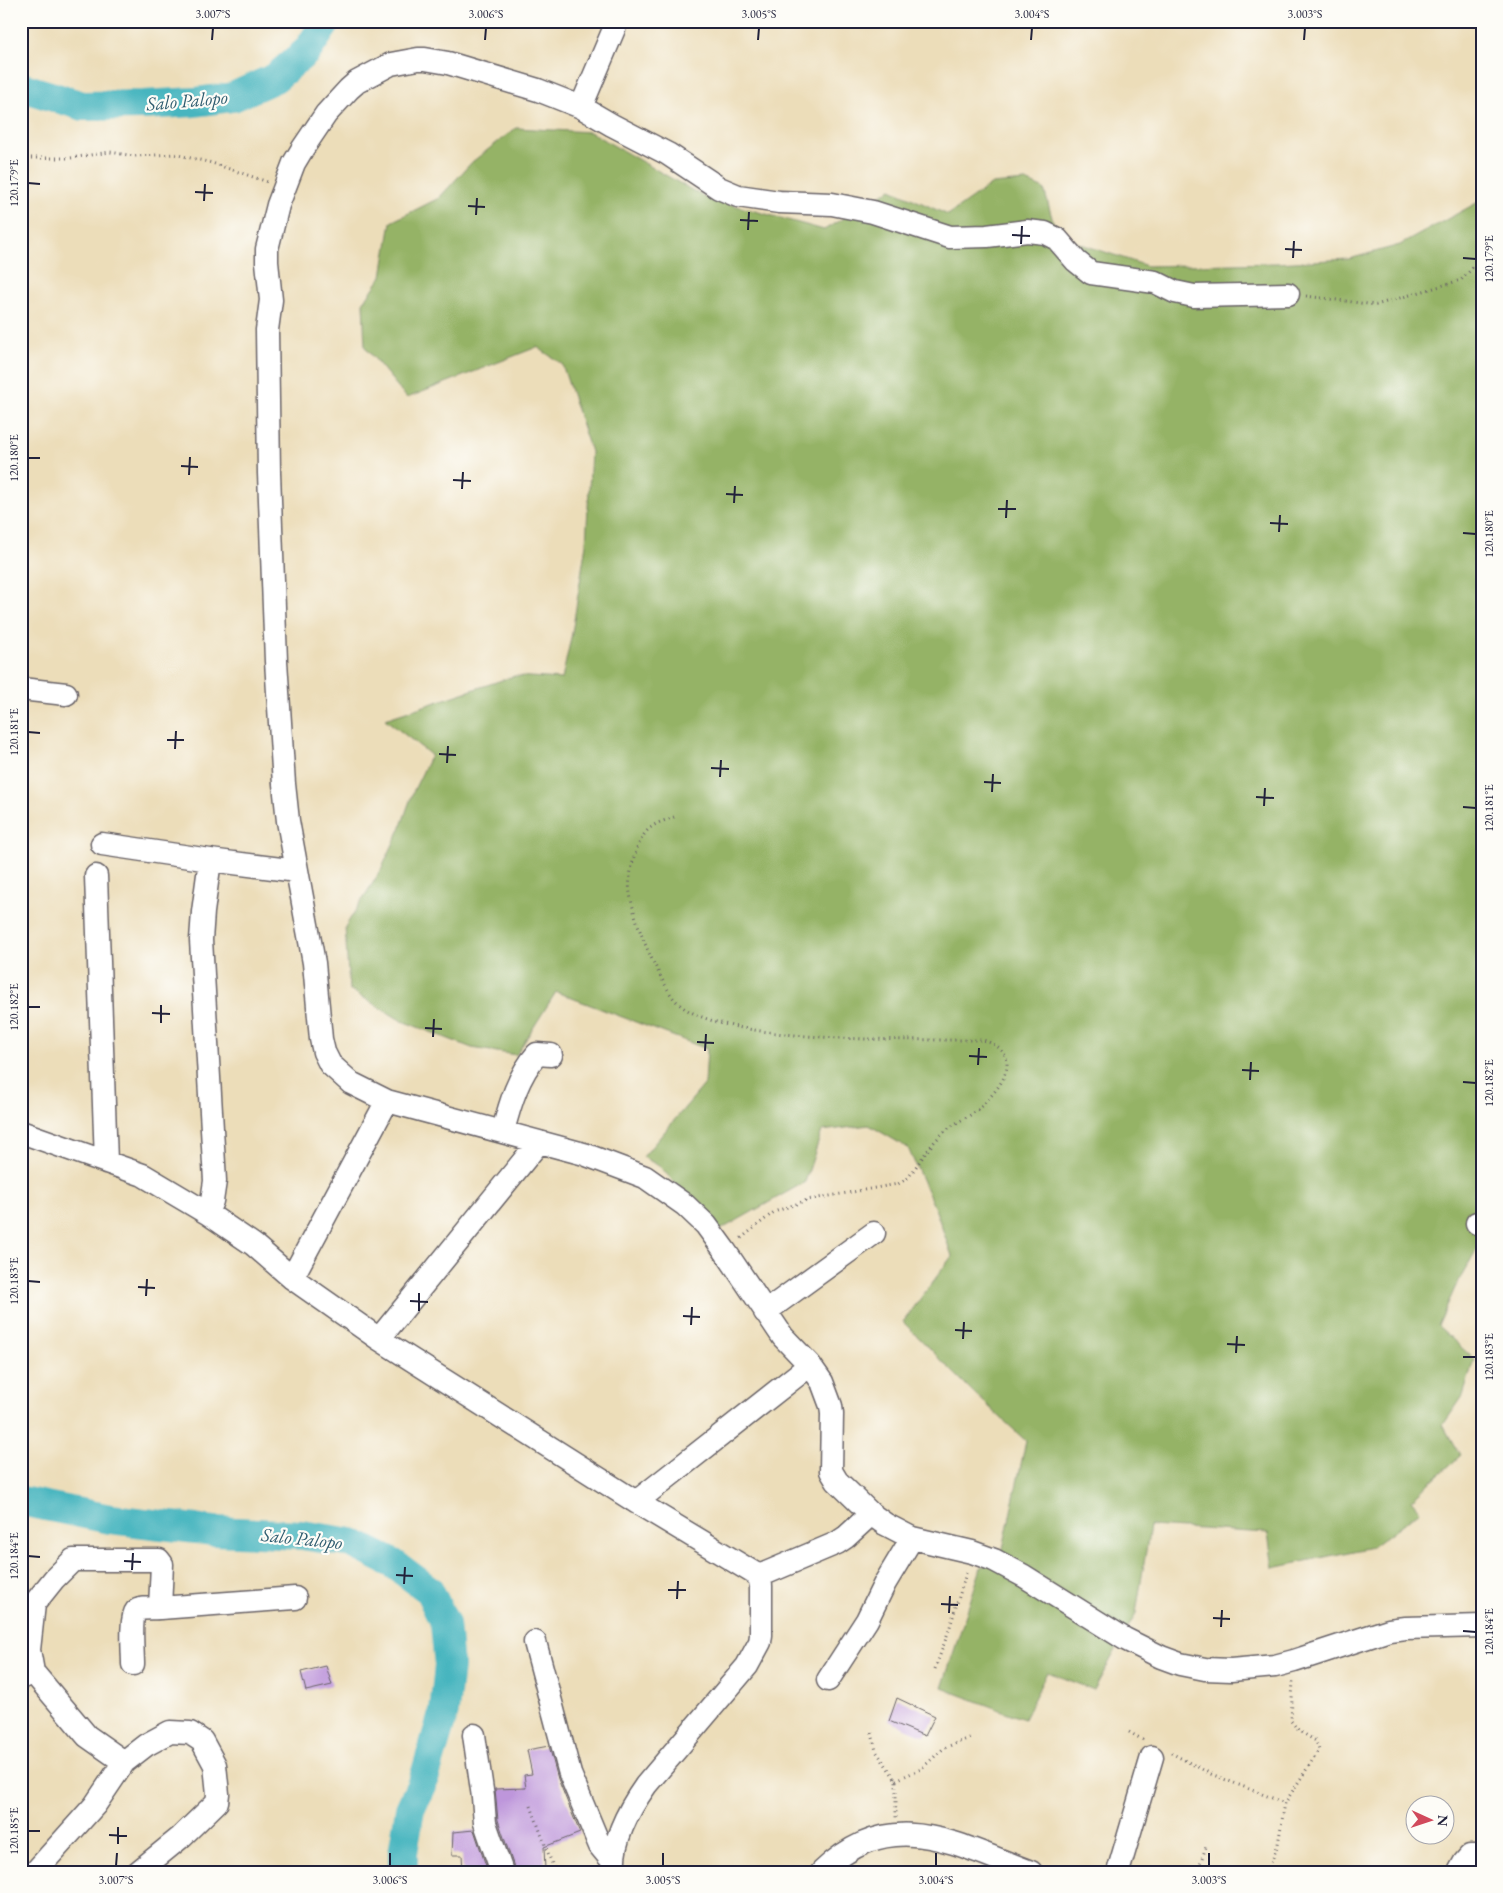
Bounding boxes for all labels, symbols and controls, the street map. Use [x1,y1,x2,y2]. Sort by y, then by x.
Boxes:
text: 3.007°S [196,6,231,22]
text: 3.006°S [469,6,504,22]
text: 3.005°S [742,6,777,22]
text: 3.004°S [1015,6,1050,22]
text: 3.003°S [1288,6,1323,22]
water label: Salo Palopo [144,85,229,117]
text: 120.179°E [6,159,22,207]
text: 120.179°E [1481,235,1497,283]
text: 120.180°E [6,434,22,482]
text: 120.180°E [1481,510,1497,558]
text: 120.181°E [6,708,22,756]
text: 120.181°E [1481,784,1497,832]
text: 120.182°E [6,983,22,1031]
text: 120.182°E [1481,1059,1497,1107]
text: 120.183°E [6,1257,22,1305]
text: 120.183°E [1481,1333,1497,1381]
water label: Salo Palopo [259,1522,344,1555]
text: 120.184°E [6,1532,22,1580]
text: 120.184°E [1481,1608,1497,1656]
north arrow [1406,1796,1456,1846]
text: 120.185°E [6,1807,22,1855]
text: N [1434,1815,1452,1827]
text: 3.007°S [99,1872,134,1888]
text: 3.006°S [373,1872,408,1888]
text: 3.005°S [646,1872,681,1888]
text: 3.004°S [919,1872,954,1888]
text: 3.003°S [1192,1872,1227,1888]

